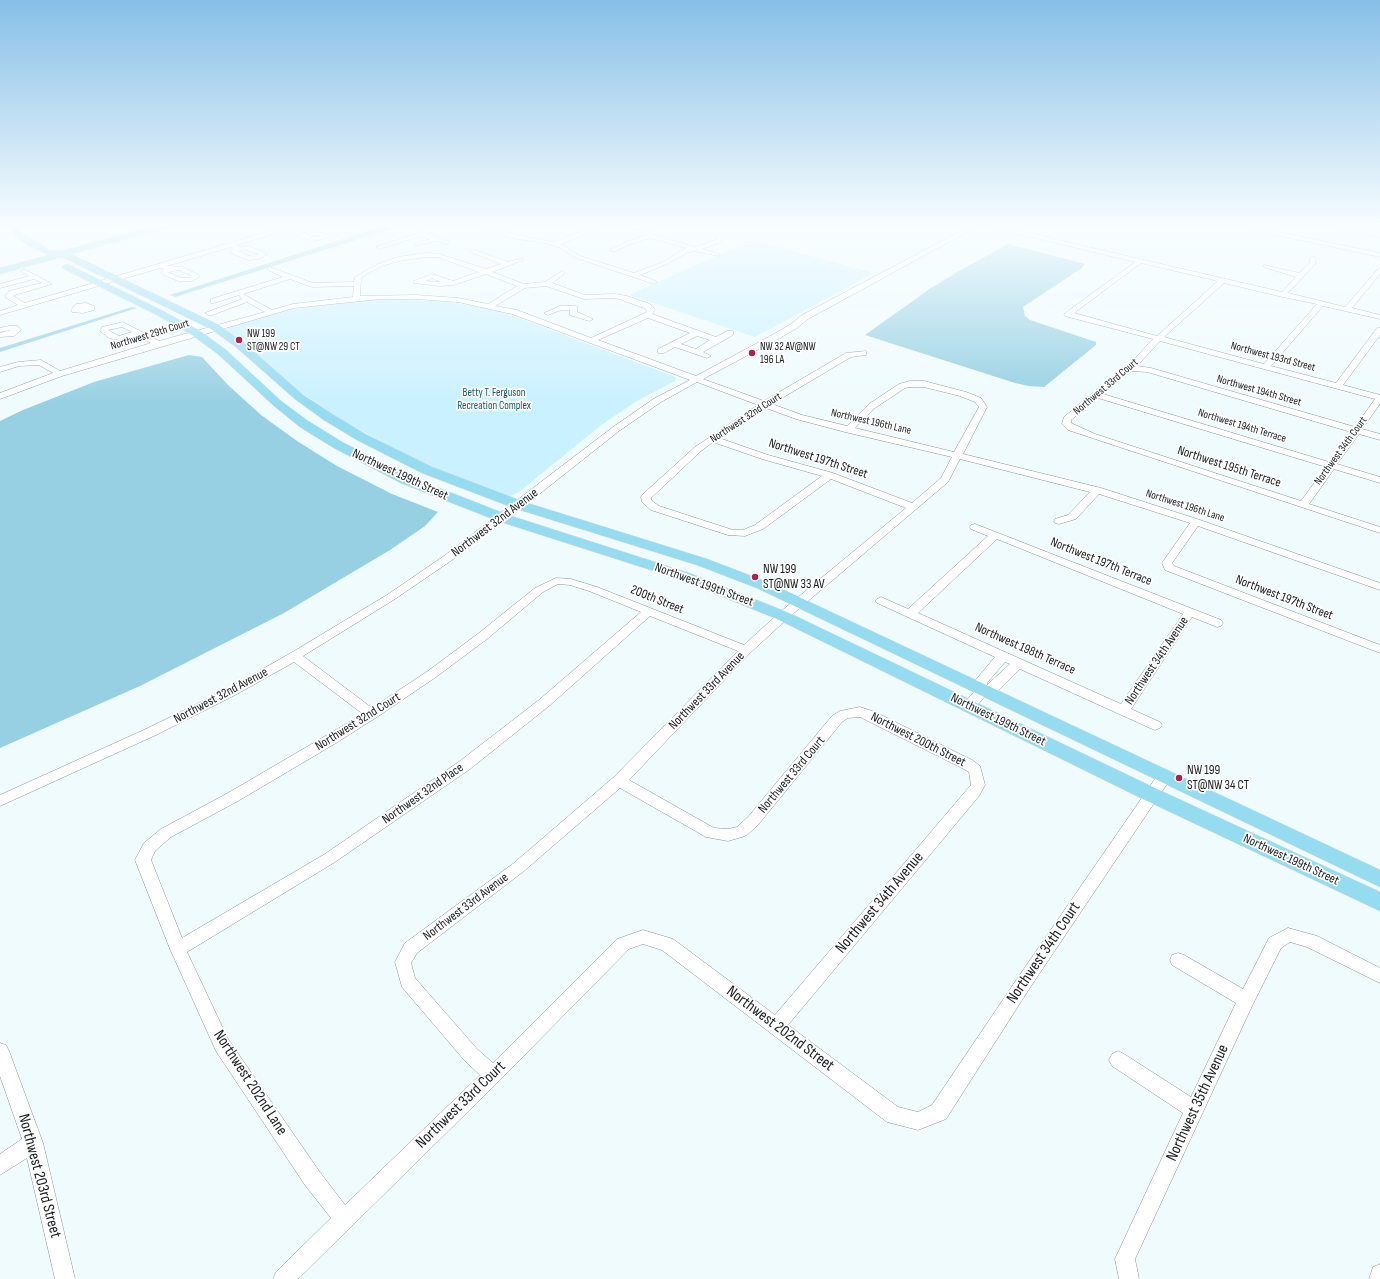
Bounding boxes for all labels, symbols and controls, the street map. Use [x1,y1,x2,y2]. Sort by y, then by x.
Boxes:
street label: Northwest 29th Court [109,317,191,353]
place label: NW 199 ST@NW 29 CT [247,327,300,353]
marker: NW 199 ST@NW 29 CT [234,335,244,345]
street label: Northwest 193rd Street [1229,339,1317,375]
place label: NW 32 AV@NW 196 LA [760,340,816,366]
marker: NW 32 AV@NW 196 LA [747,348,757,358]
street label: Northwest 33rd Court [1071,356,1141,418]
street label: Northwest 194th Street [1215,373,1303,409]
park label: Betty T. Ferguson Recreation Complex [457,386,531,412]
street label: Northwest 32nd Court [708,390,784,446]
street label: Northwest 196th Lane [830,406,912,438]
street label: Northwest 194th Terrace [1196,406,1288,446]
street label: Northwest 34th Court [1312,414,1370,488]
street label: Northwest 197th Street [766,436,870,482]
street label: Northwest 195th Terrace [1175,443,1283,491]
street label: Northwest 199th Street [350,446,450,504]
street label: Northwest 32nd Avenue [449,485,541,561]
street label: Northwest 196th Lane [1144,487,1226,525]
street label: Northwest 197th Terrace [1048,535,1154,589]
street label: Northwest 199th Street [653,560,755,610]
place label: NW 199 ST@NW 33 AV [763,562,825,593]
marker: NW 199 ST@NW 33 AV [750,572,760,582]
street label: Northwest 197th Street [1233,572,1335,624]
street label: 200th Street [628,582,686,618]
street label: Northwest 34th Avenue [1122,614,1192,708]
street label: Northwest 198th Terrace [972,620,1078,678]
street label: Northwest 33rd Avenue [666,649,748,733]
street label: Northwest 32nd Avenue [171,665,271,727]
street label: Northwest 32nd Court [313,690,403,754]
street label: Northwest 199th Street [948,690,1048,750]
street label: Northwest 200th Street [868,709,968,771]
street label: Northwest 33rd Court [755,733,829,817]
street label: Northwest 32nd Place [379,760,467,828]
place label: NW 199 ST@NW 34 CT [1187,763,1249,794]
marker: NW 199 ST@NW 34 CT [1174,773,1184,783]
street label: Northwest 199th Street [1241,831,1341,889]
street label: Northwest 34th Avenue [832,848,928,958]
street label: Northwest 33rd Avenue [420,870,512,944]
street label: Northwest 34th Court [1003,899,1085,1007]
street label: Northwest 202nd Street [722,982,838,1076]
street label: Northwest 202nd Lane [209,1027,291,1139]
street label: Northwest 35th Avenue [1163,1042,1233,1164]
street label: Northwest 33rd Court [412,1057,510,1153]
street label: Northwest 203rd Street [13,1112,65,1240]

